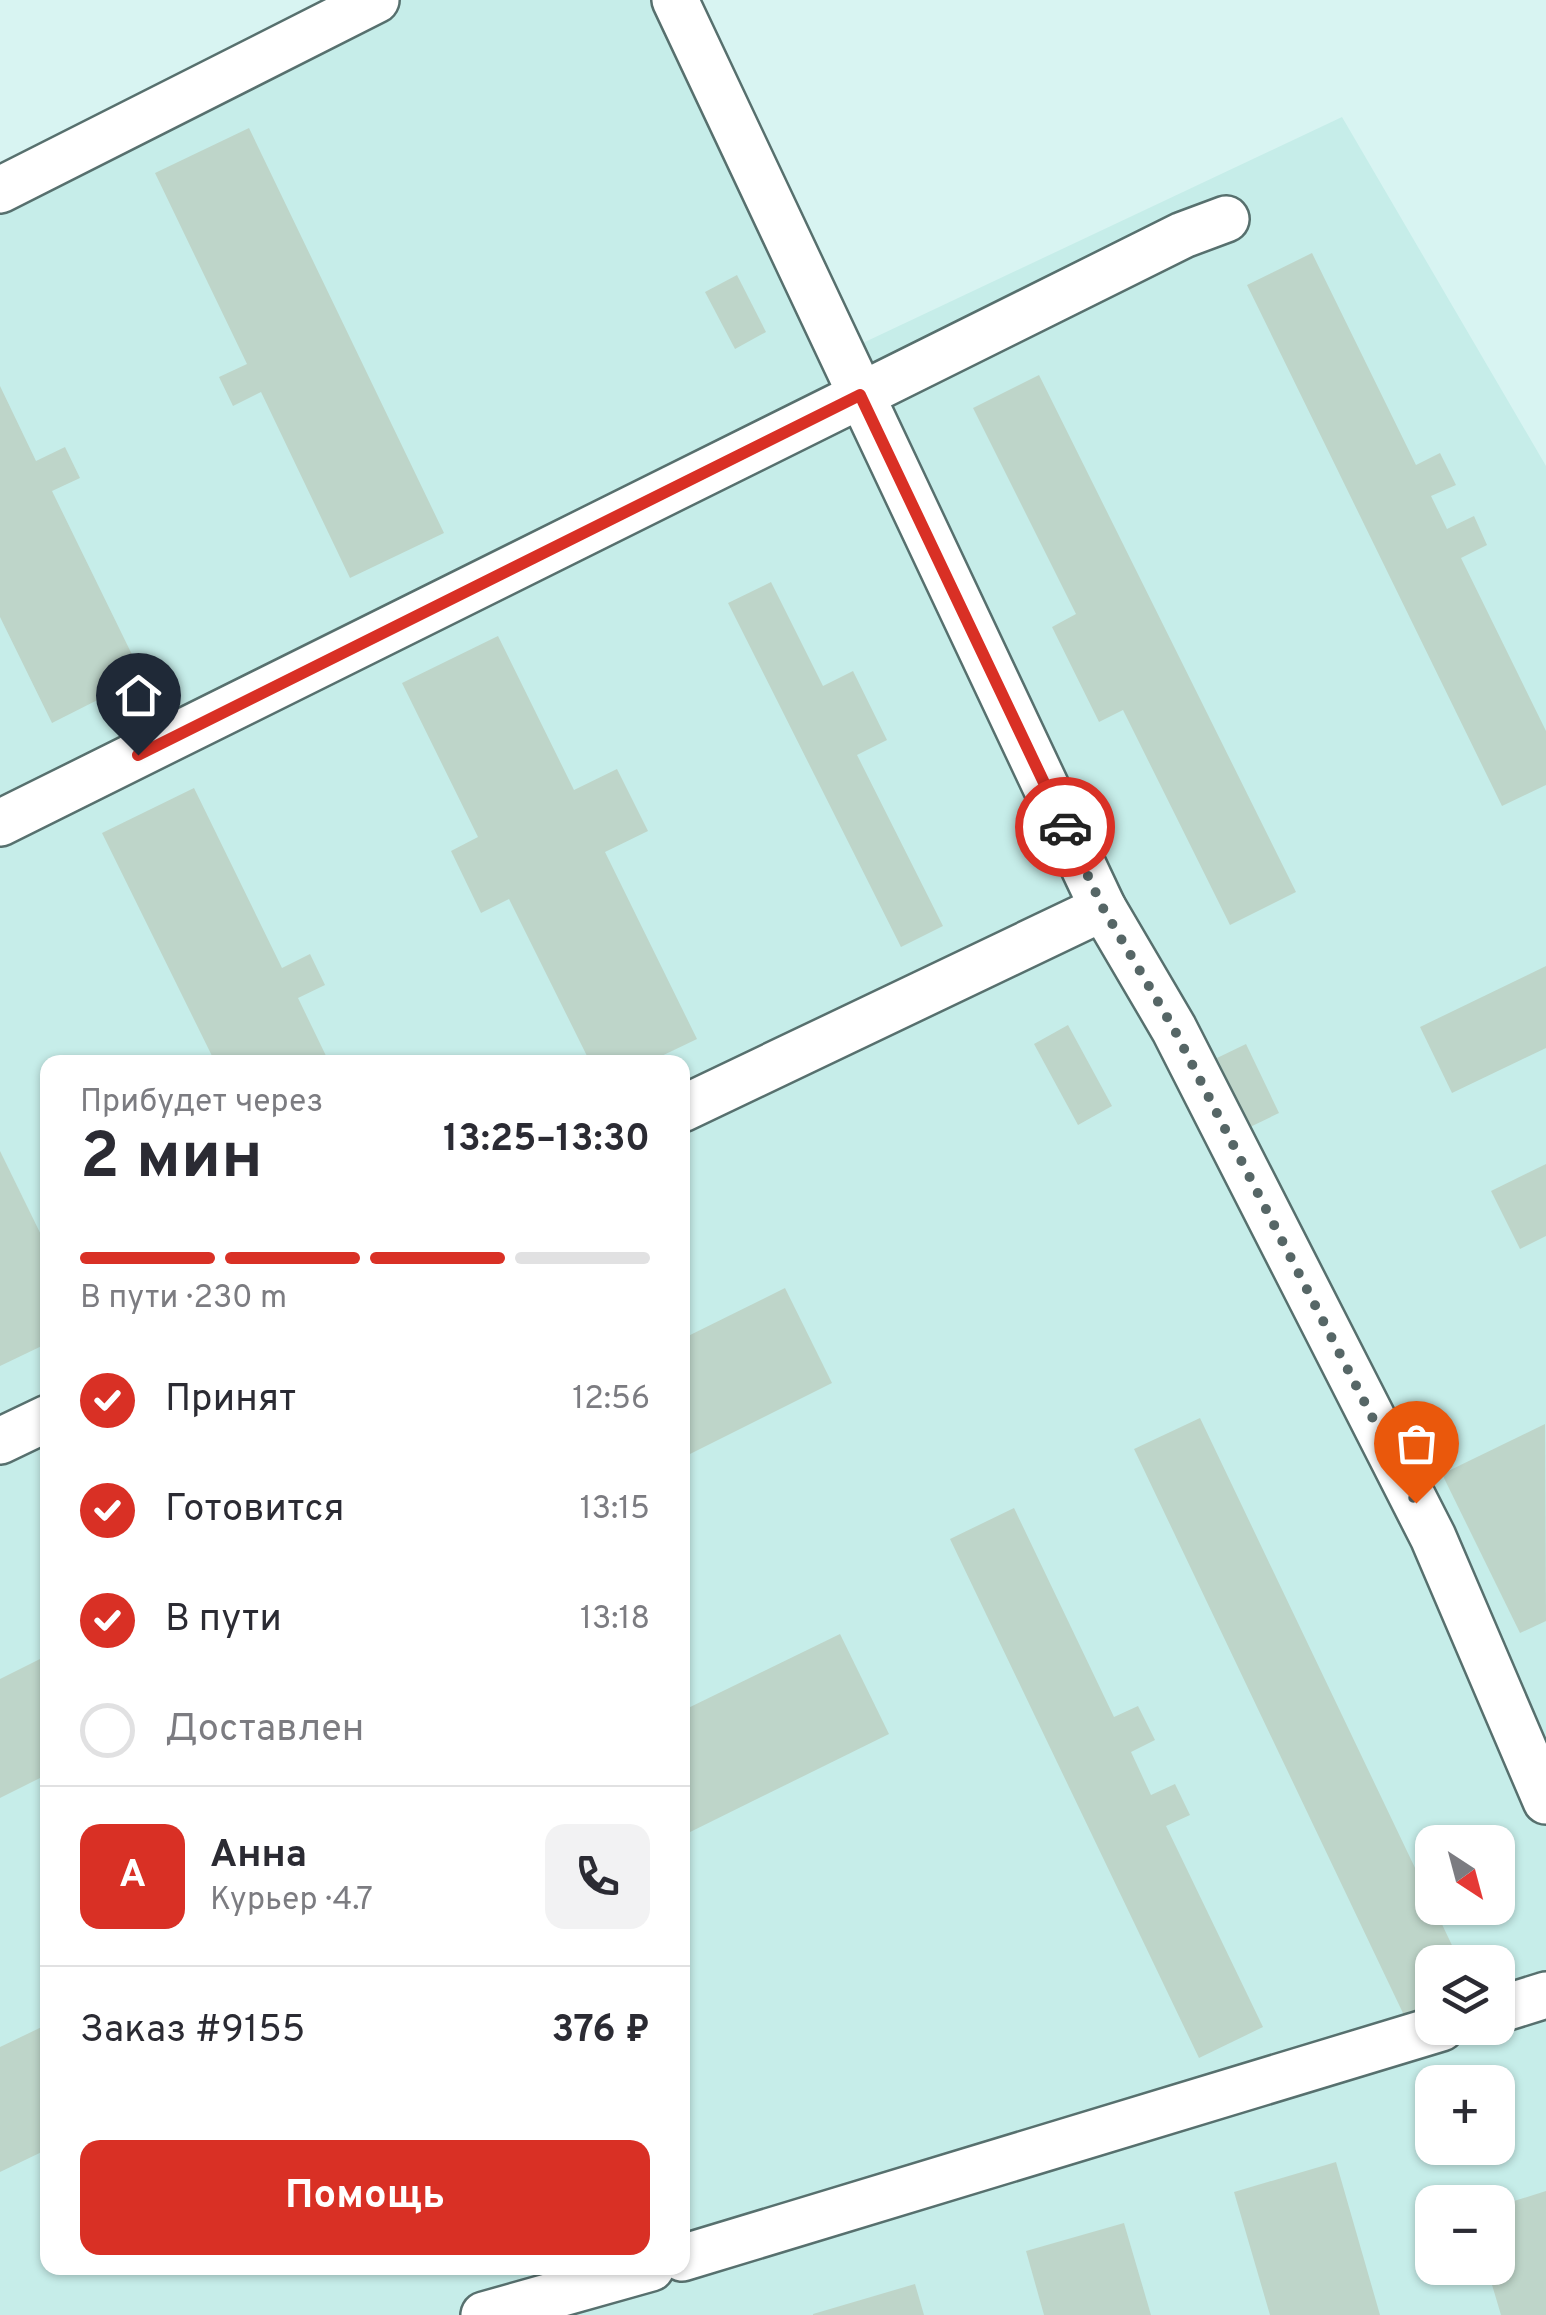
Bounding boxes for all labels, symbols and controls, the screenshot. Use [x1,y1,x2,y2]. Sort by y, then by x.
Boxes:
pin [96,653,181,756]
icon: home [111,668,166,723]
courier [1015,777,1115,877]
icon: car [1038,800,1093,855]
text: Прибудет через [80,1083,323,1123]
text: 13:25–13:30 [443,1116,650,1165]
text: 2 мин [80,1119,263,1201]
text: В пути · 230 m [80,1279,287,1319]
icon: check [80,1373,135,1428]
text: Принят [165,1376,296,1425]
text: 12:56 [572,1380,650,1420]
pin [1374,1401,1459,1504]
icon: bag [1389,1416,1444,1471]
icon: check [80,1483,135,1538]
text: Готовится [165,1486,344,1535]
text: 13:15 [580,1490,650,1530]
icon: check [80,1593,135,1648]
text: В пути [165,1596,282,1645]
text: 13:18 [580,1600,650,1640]
text: Доставлен [165,1706,364,1755]
button: phone [545,1824,650,1929]
north arrow [1415,1825,1515,1925]
map controls [1415,1825,1515,2285]
text: Анна [210,1832,307,1881]
text: А [119,1852,146,1901]
text: Курьер · 4.7 [210,1881,373,1921]
button: layers [1415,1945,1515,2045]
text: Заказ #9155 [80,2007,305,2056]
text: 376 ₽ [551,2007,650,2056]
button: + [1415,2065,1515,2165]
button: Помощь [80,2140,650,2255]
button: − [1415,2185,1515,2285]

